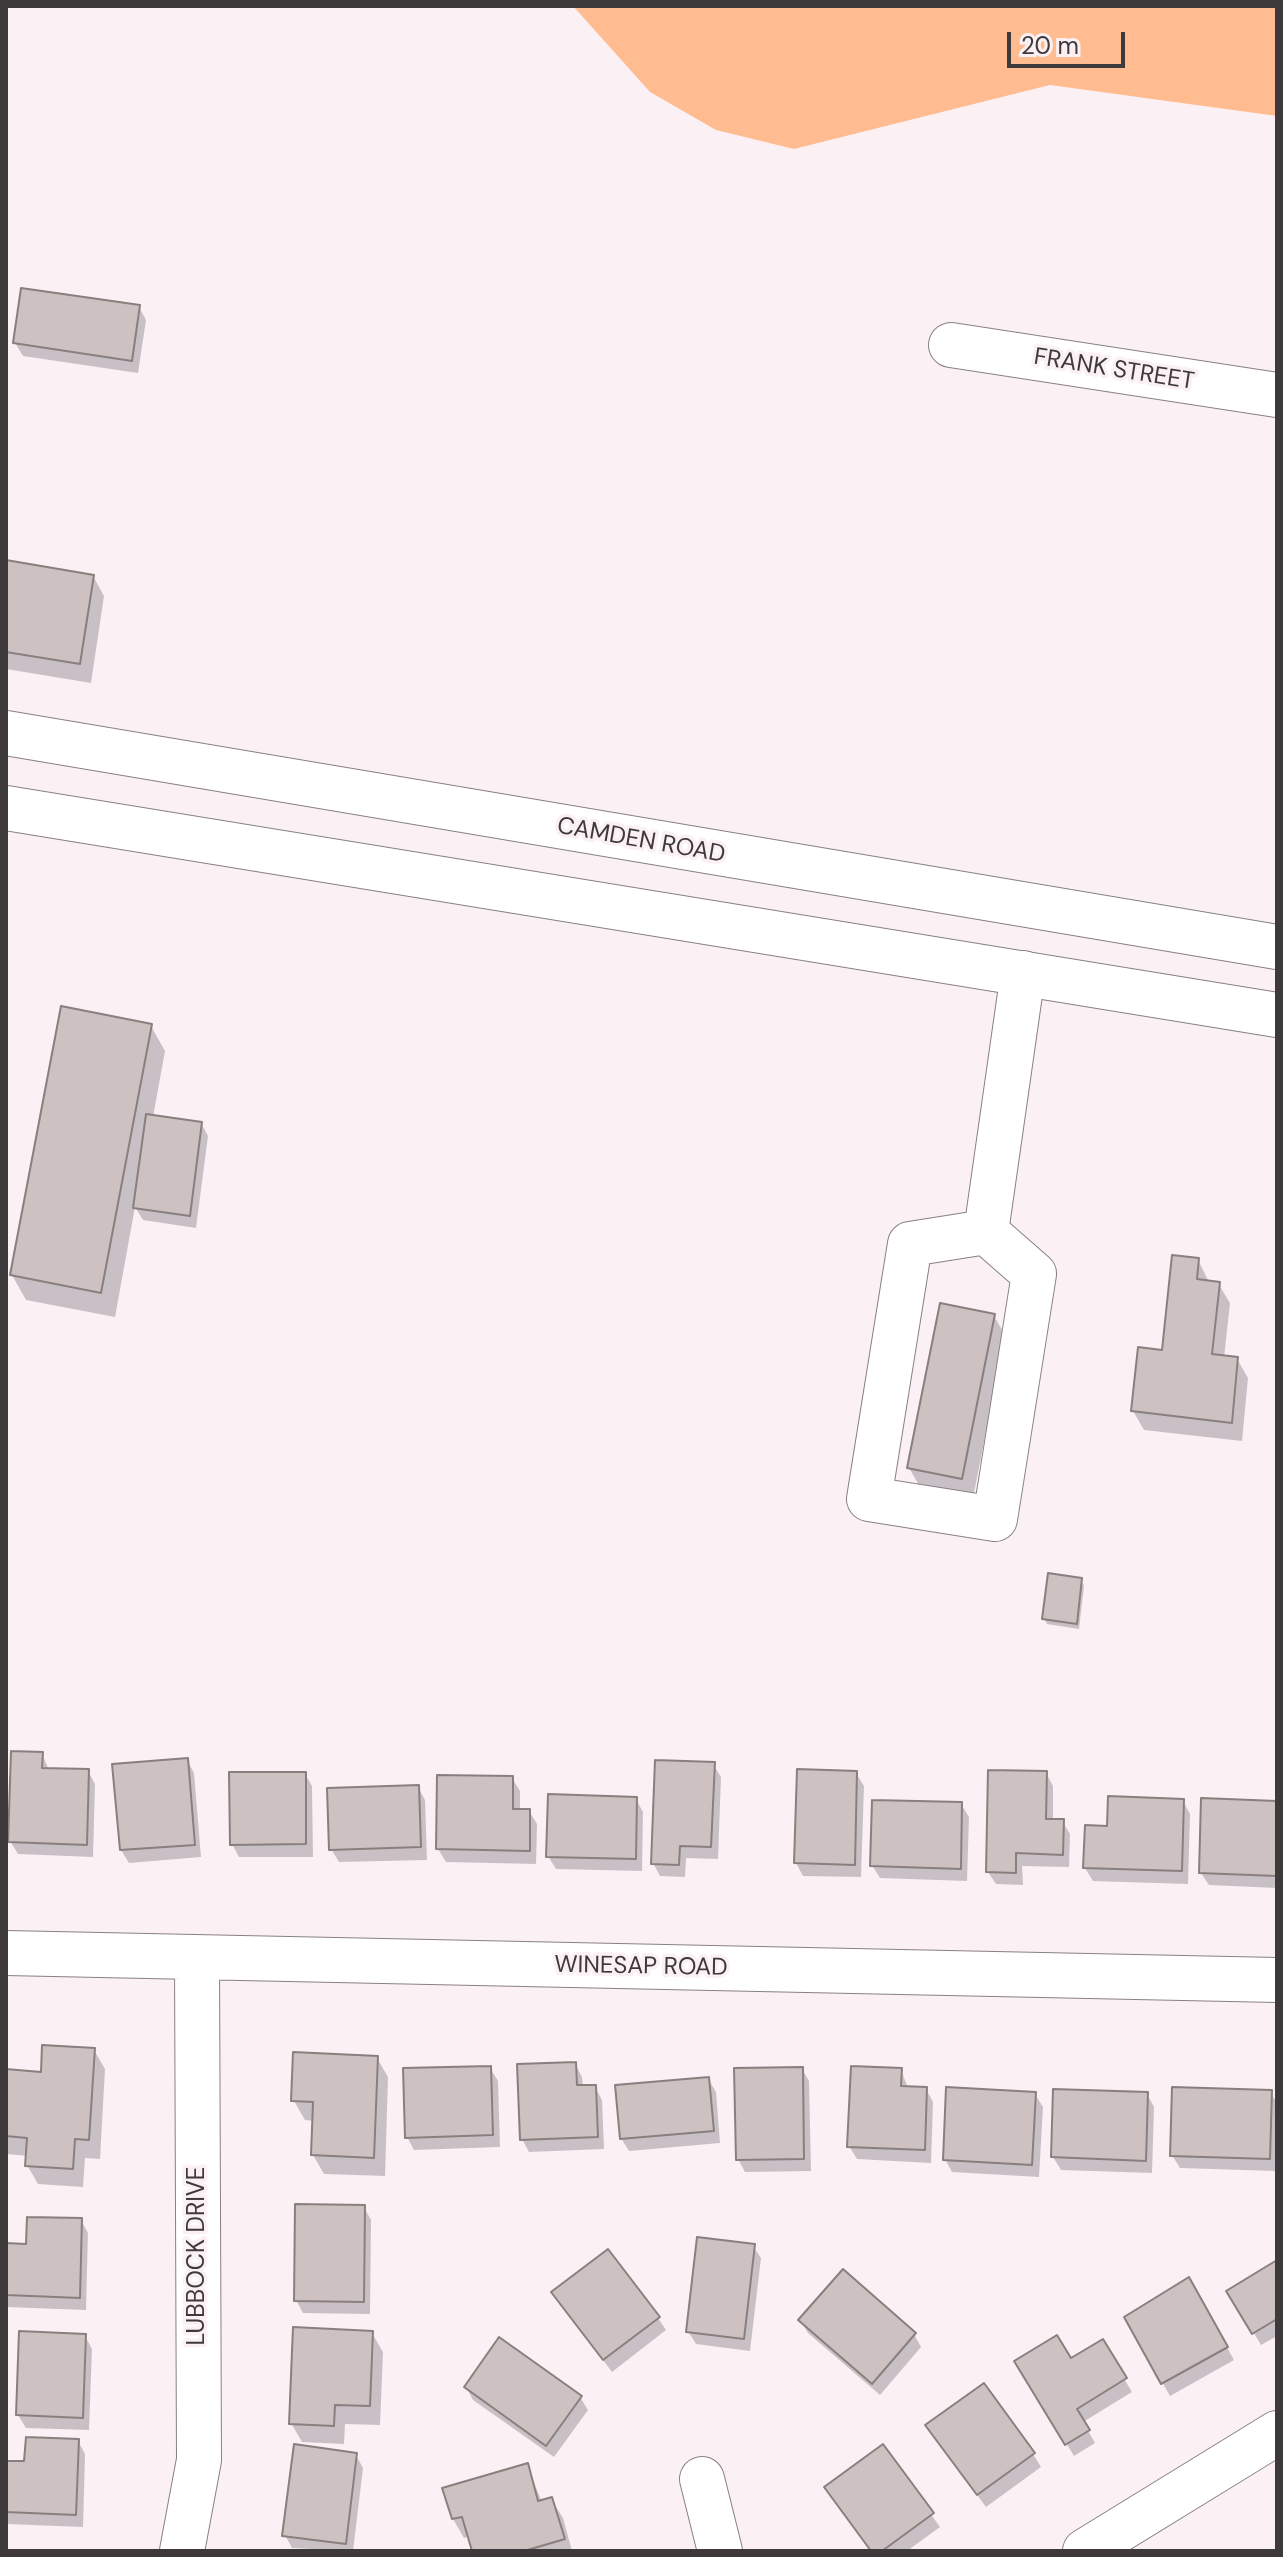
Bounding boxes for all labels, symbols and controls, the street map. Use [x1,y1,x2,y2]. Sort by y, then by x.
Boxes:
scale bar [1011,16,1129,66]
text: 20 m [1021,30,1079,61]
street label: FRANK STREET [1032,343,1196,397]
street label: CAMDEN ROAD [555,812,727,870]
street label: WINESAP ROAD [554,1951,728,1983]
street label: LUBBOCK DRIVE [184,2167,212,2345]

